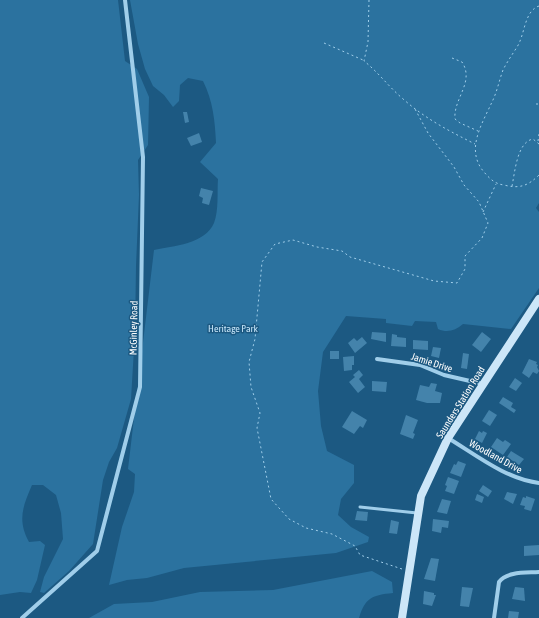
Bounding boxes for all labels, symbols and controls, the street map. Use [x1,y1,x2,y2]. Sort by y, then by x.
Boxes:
street label: McGinley Road [128,300,139,355]
park label: Heritage Park [208,323,259,334]
street label: Jamie Drive [410,351,454,374]
street label: Saunders Station Road [434,364,487,440]
street label: Woodland Drive [467,437,525,476]

